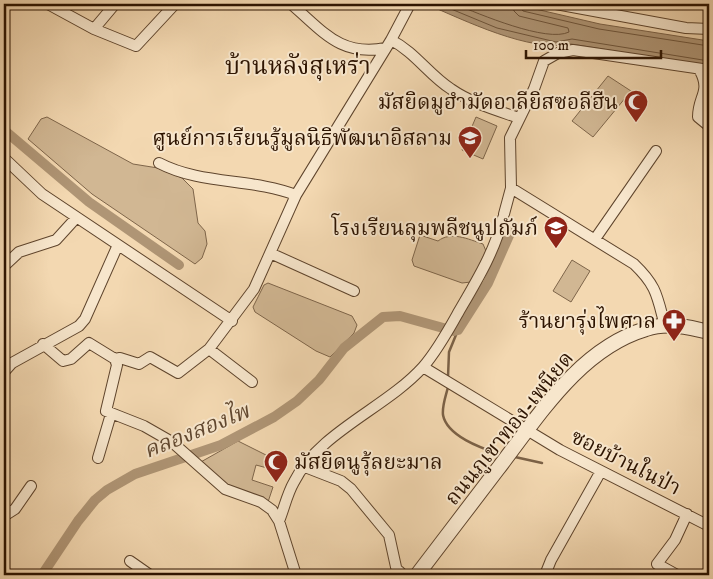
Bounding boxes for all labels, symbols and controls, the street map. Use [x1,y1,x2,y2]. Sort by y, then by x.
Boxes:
scale bar [526,28,660,60]
text: 100 m [533,36,569,55]
district label: บ้านหลังสุเหร่า [225,52,371,82]
mosque icon: มัสยิดมูฮำมัดอาลียิสซอลีฮีน [623,89,649,123]
place label: มัสยิดมูฮำมัดอาลียิสซอลีฮีน [378,90,618,116]
place label: ศูนย์การเรียนรู้มูลนิธิพัฒนาอิสลาม [152,125,452,152]
school or university icon: ศูนย์การเรียนรู้มูลนิธิพัฒนาอิสลาม [457,125,483,159]
place label: โรงเรียนลุมพลีชนูปถัมภ์ [331,213,538,242]
school or university icon: โรงเรียนลุมพลีชนูปถัมภ์ [543,215,569,249]
place label: ร้านยารุ่งไพศาล [519,306,656,335]
pharmacy icon: ร้านยารุ่งไพศาล [661,308,687,342]
street label: ถนนภูเขาทอง-เพนียด [440,346,580,511]
water label: คลองสองไพ [139,395,254,465]
street label: ซอยบ้านในป่า [566,421,686,502]
mosque icon: มัสยิดนูรุ้ลยะมาล [263,449,289,483]
place label: มัสยิดนูรุ้ลยะมาล [294,450,443,476]

